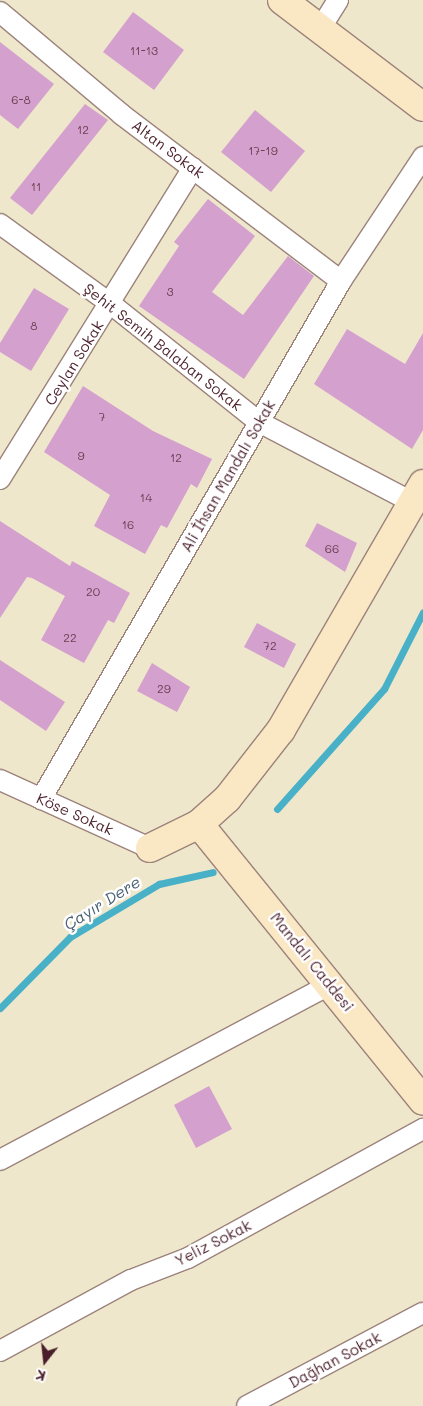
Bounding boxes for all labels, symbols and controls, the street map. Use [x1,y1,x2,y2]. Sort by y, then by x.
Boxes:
house number: 11-13 [130,44,158,58]
house number: 6-8 [11,93,31,107]
street label: Altan Sokak [128,116,208,182]
house number: 12 [77,123,89,137]
house number: 17-19 [248,144,278,158]
house number: 11 [31,180,41,194]
street label: Şehit Semih Balaban Sokak [80,280,246,414]
house number: 3 [166,285,174,299]
street label: Ceylan Sokak [41,317,107,409]
house number: 8 [30,319,38,333]
street label: Ali İhsan Mandalı Sokak [177,397,279,555]
house number: 7 [99,410,105,424]
house number: 9 [77,449,85,463]
house number: 12 [170,451,182,465]
house number: 14 [140,491,152,505]
house number: 16 [122,518,134,532]
house number: 66 [325,542,339,556]
house number: 20 [86,585,100,599]
house number: 22 [63,631,77,645]
house number: 72 [263,639,277,653]
house number: 29 [157,682,171,696]
street label: Köse Sokak [34,789,116,839]
water label: Çayır Dere [60,872,144,934]
street label: Mandalı Caddesi [267,909,357,1015]
street label: Yeliz Sokak [172,1216,254,1270]
street label: Dağhan Sokak [286,1328,384,1392]
north arrow [20,1336,70,1386]
text: K [34,1365,48,1386]

